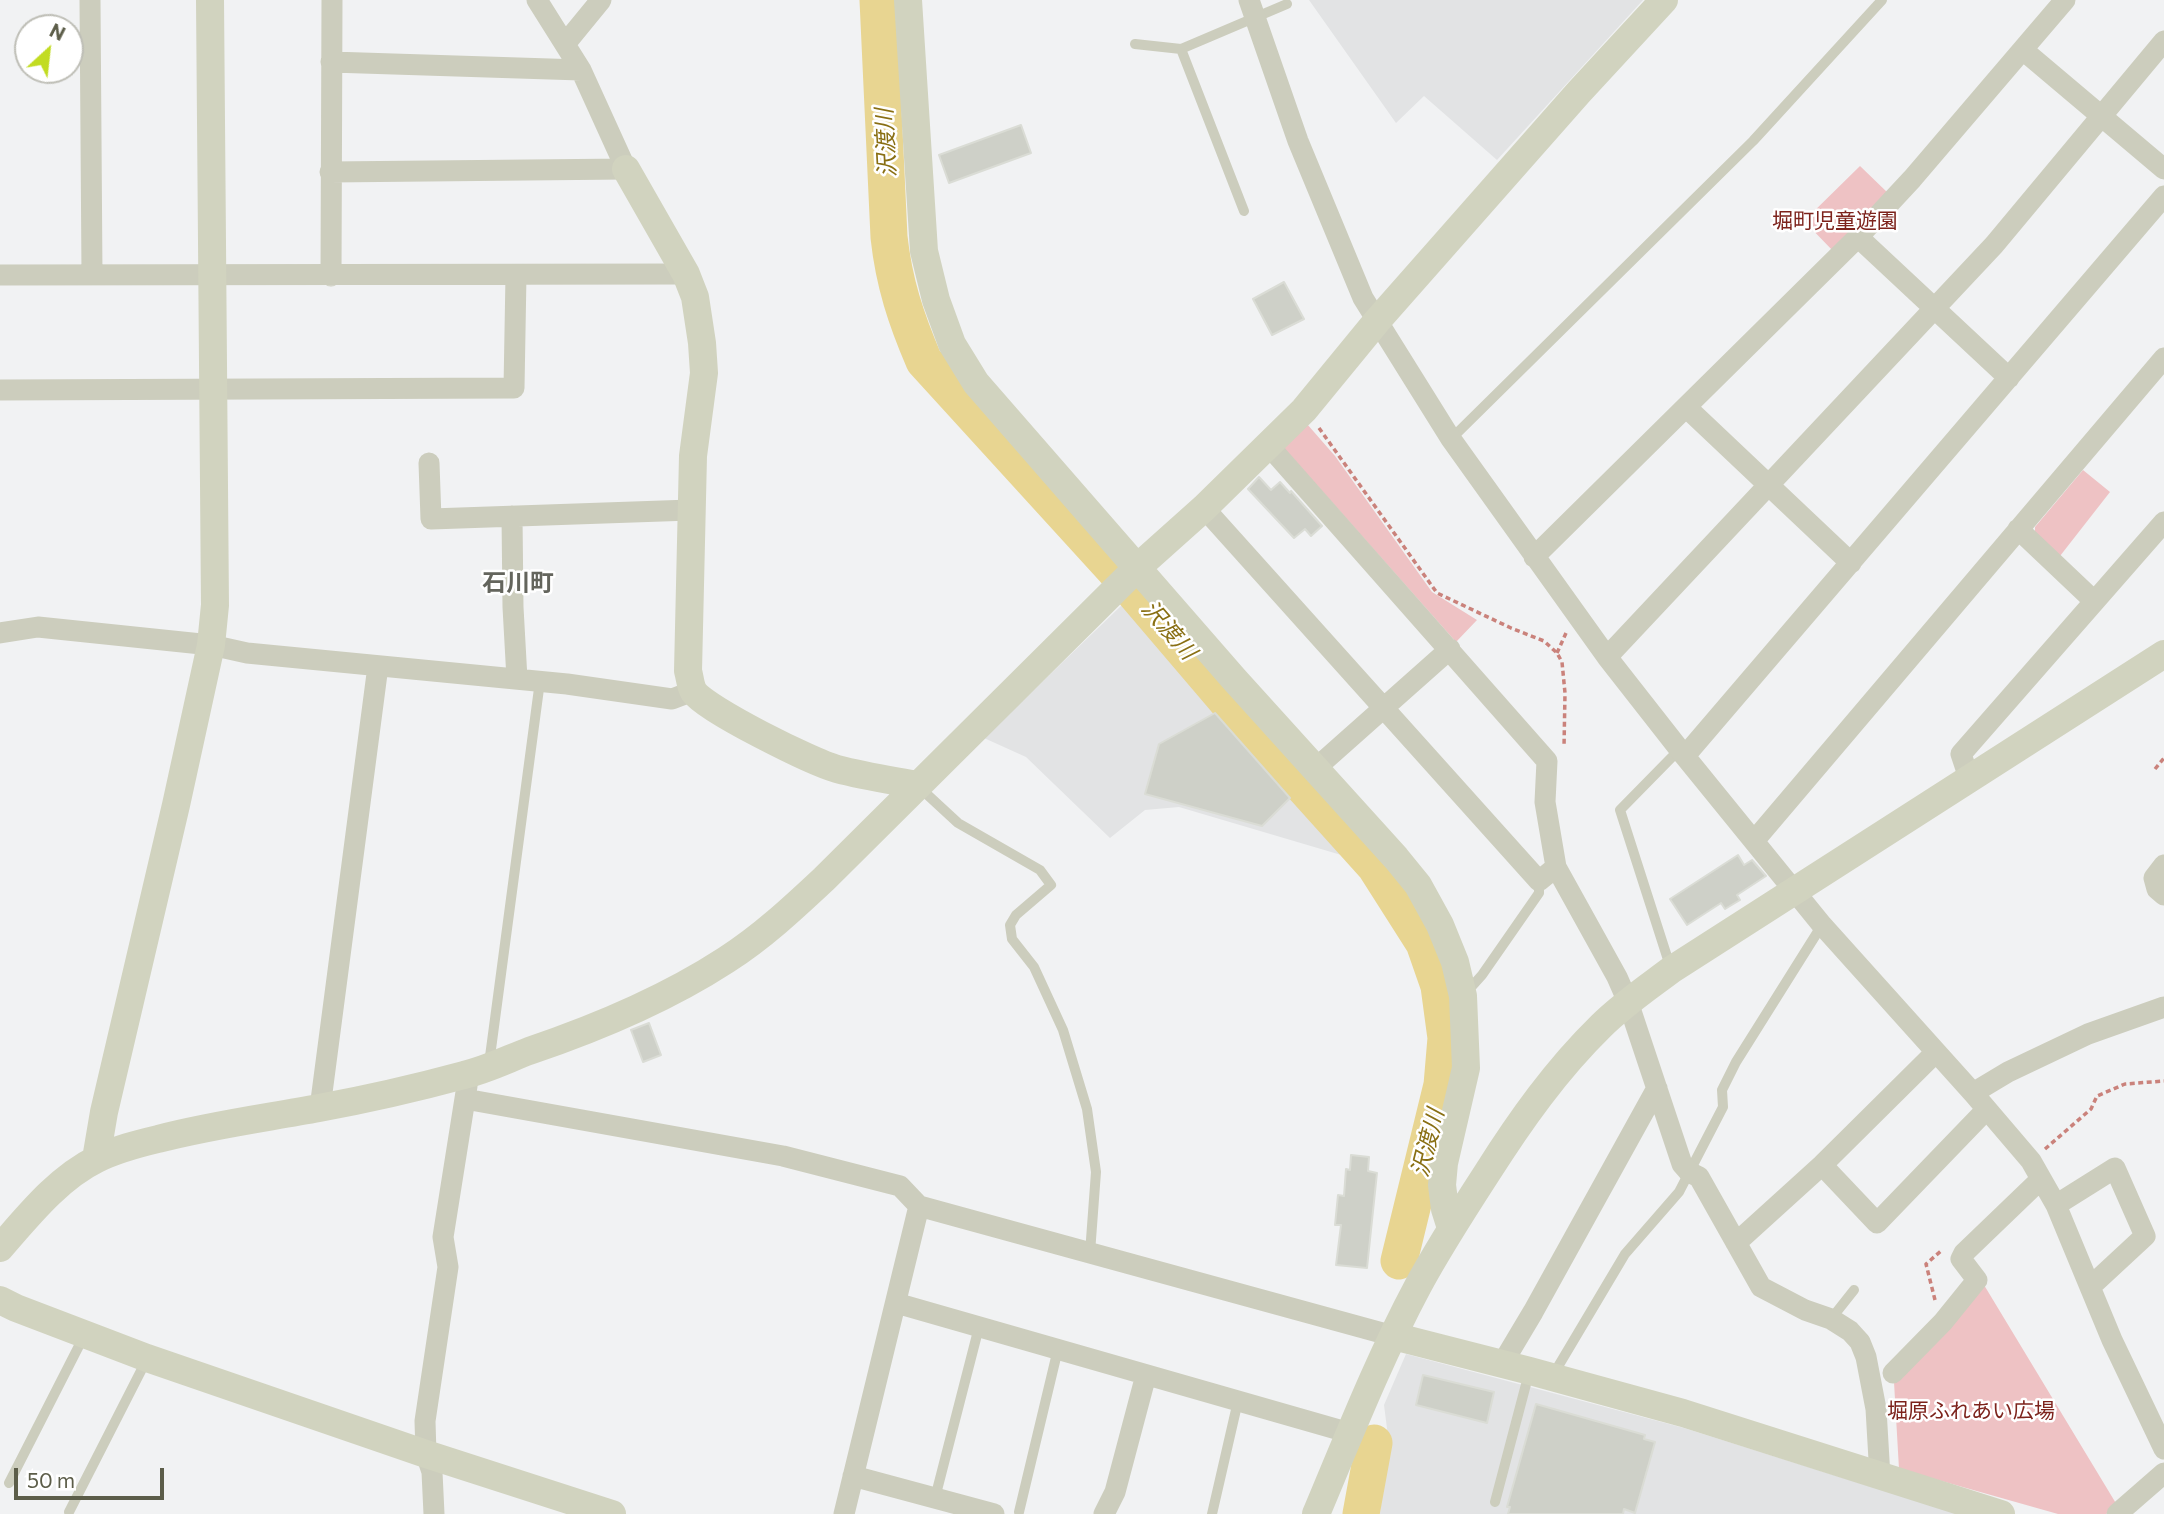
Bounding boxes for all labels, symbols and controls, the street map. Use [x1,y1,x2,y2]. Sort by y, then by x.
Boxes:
north arrow [14,14,84,84]
text: N [46,18,69,45]
water label: 沢渡川 [870,108,902,178]
park label: 堀町児童遊園 [1772,208,1898,234]
district label: 石川町 [482,569,554,597]
water label: 沢渡川 [1136,595,1202,665]
water label: 沢渡川 [1406,1106,1450,1180]
park label: 堀原ふれあい広場 [1887,1398,2055,1424]
scale bar [18,1454,168,1498]
text: 50 m [27,1467,75,1492]

